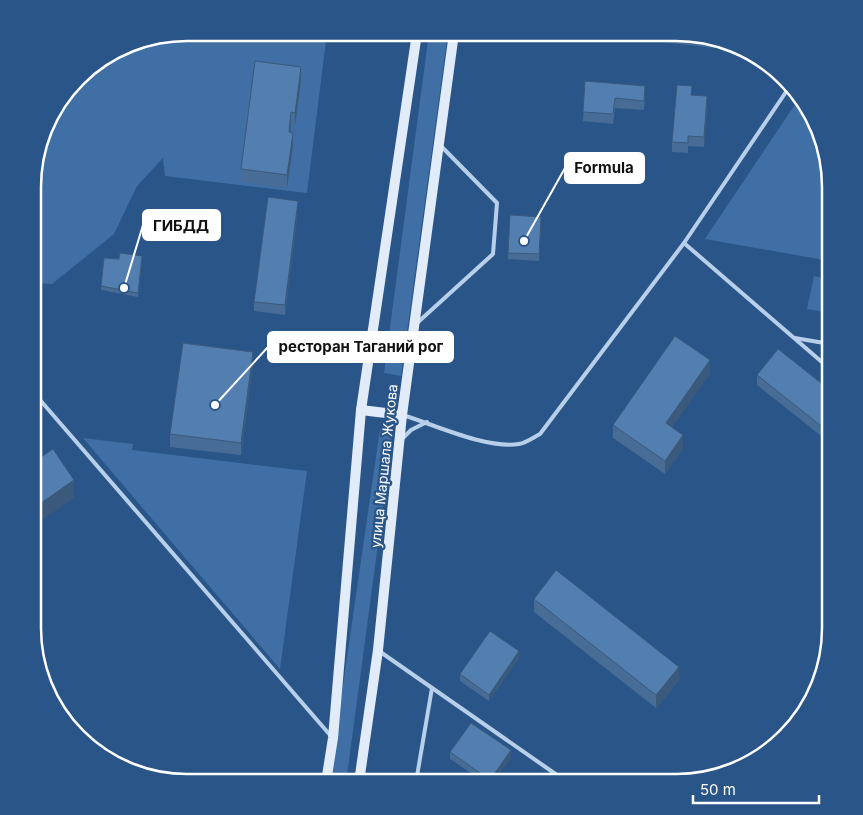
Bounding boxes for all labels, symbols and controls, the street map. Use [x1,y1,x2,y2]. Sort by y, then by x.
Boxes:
callout: Formula [565,153,644,183]
text: Formula [574,158,634,177]
callout: ГИБДД [143,210,220,240]
text: ГИБДД [153,216,209,235]
callout: ресторан Таганий рог [268,332,453,362]
text: ресторан Таганий рог [279,337,444,356]
street label: улица Маршала Жукова [366,383,401,549]
scale bar [693,772,819,804]
text: 50 m [700,780,736,799]

